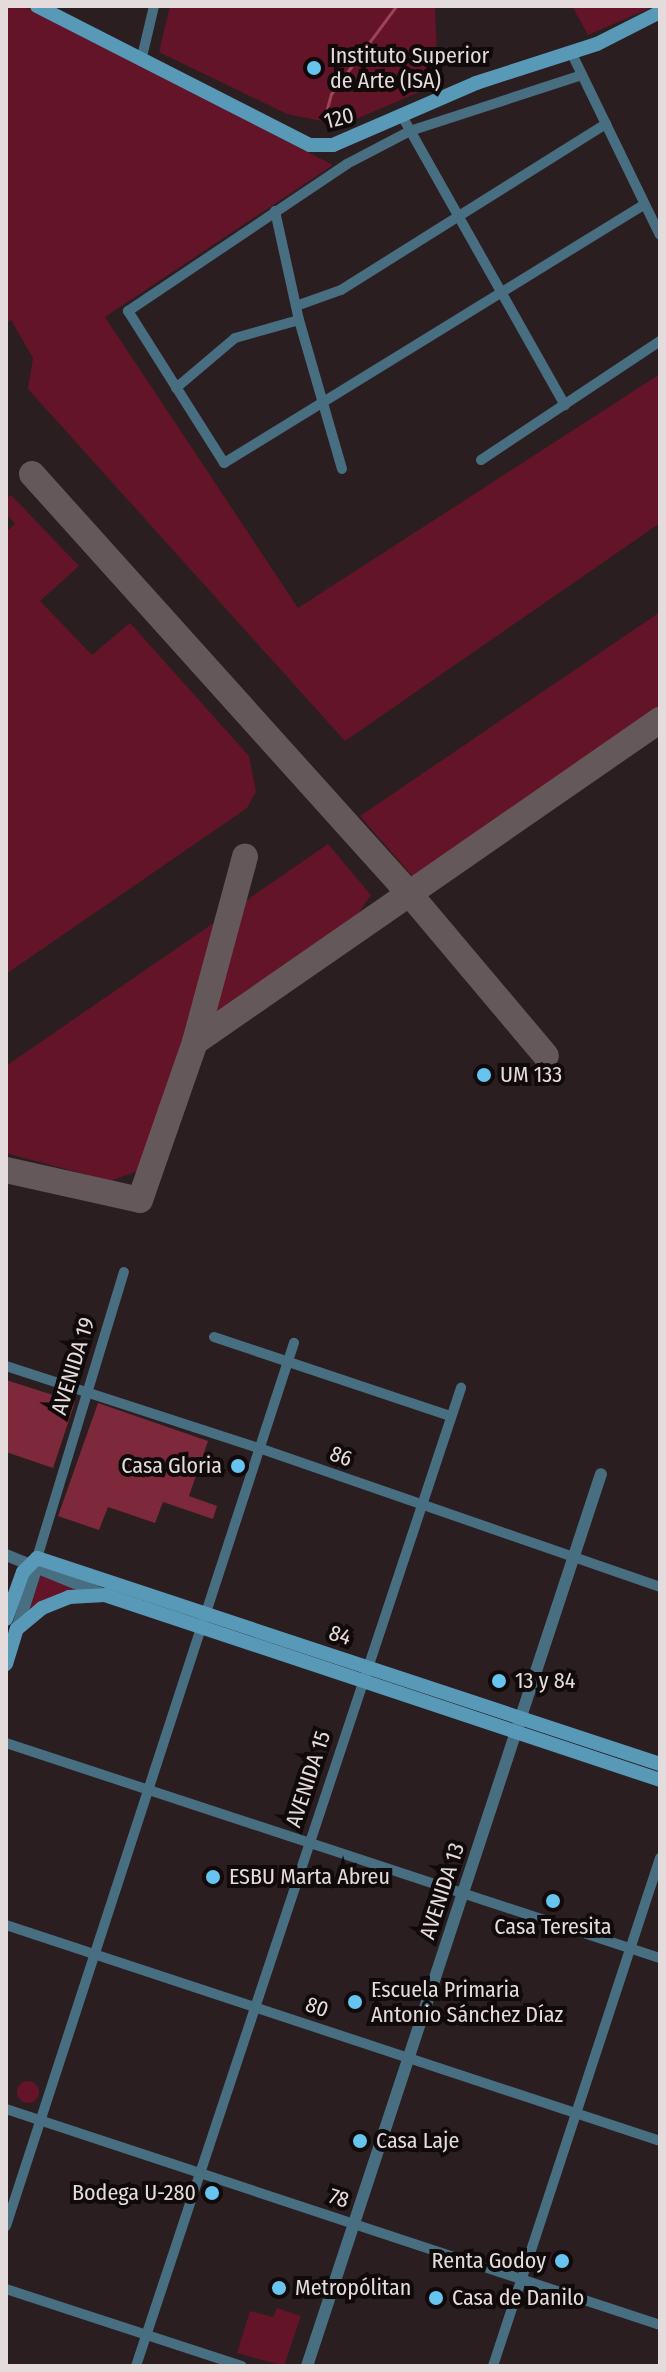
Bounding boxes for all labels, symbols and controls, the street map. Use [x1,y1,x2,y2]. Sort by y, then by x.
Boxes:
place label: Instituto Superior de Arte (ISA) [330,42,489,94]
marker: Instituto Superior de Arte (ISA) [305,59,323,77]
street label: 120 [321,102,357,134]
place label: UM 133 [500,1062,562,1088]
marker: UM 133 [475,1066,493,1084]
street label: AVENIDA 19 [46,1314,100,1418]
street label: 86 [326,1440,356,1472]
place label: Casa Gloria [121,1453,222,1479]
marker: Casa Gloria [229,1457,247,1475]
street label: 84 [326,1619,354,1651]
place label: 13 y 84 [515,1668,575,1694]
marker: 13 y 84 [490,1672,508,1690]
street label: AVENIDA 15 [280,1727,336,1831]
street label: AVENIDA 13 [414,1840,470,1942]
place label: ESBU Marta Abreu [229,1864,390,1890]
marker: ESBU Marta Abreu [204,1868,222,1886]
marker: Casa Teresita [544,1892,562,1910]
place label: Casa Teresita [494,1914,612,1940]
place label: Escuela Primaria Antonio Sánchez Díaz [371,1976,563,2028]
street label: 80 [302,1991,332,2023]
marker: Escuela Primaria Antonio Sánchez Díaz [346,1993,364,2011]
place label: Casa Laje [376,2128,459,2154]
marker: Casa Laje [351,2132,369,2150]
place label: Bodega U-280 [72,2180,196,2206]
street label: 78 [326,2182,352,2214]
marker: Bodega U-280 [203,2184,221,2202]
place label: Renta Godoy [432,2248,546,2274]
marker: Renta Godoy [553,2252,571,2270]
place label: Metropólitan [295,2275,411,2301]
marker: Metropólitan [270,2279,288,2297]
place label: Casa de Danilo [452,2285,584,2311]
marker: Casa de Danilo [427,2289,445,2307]

